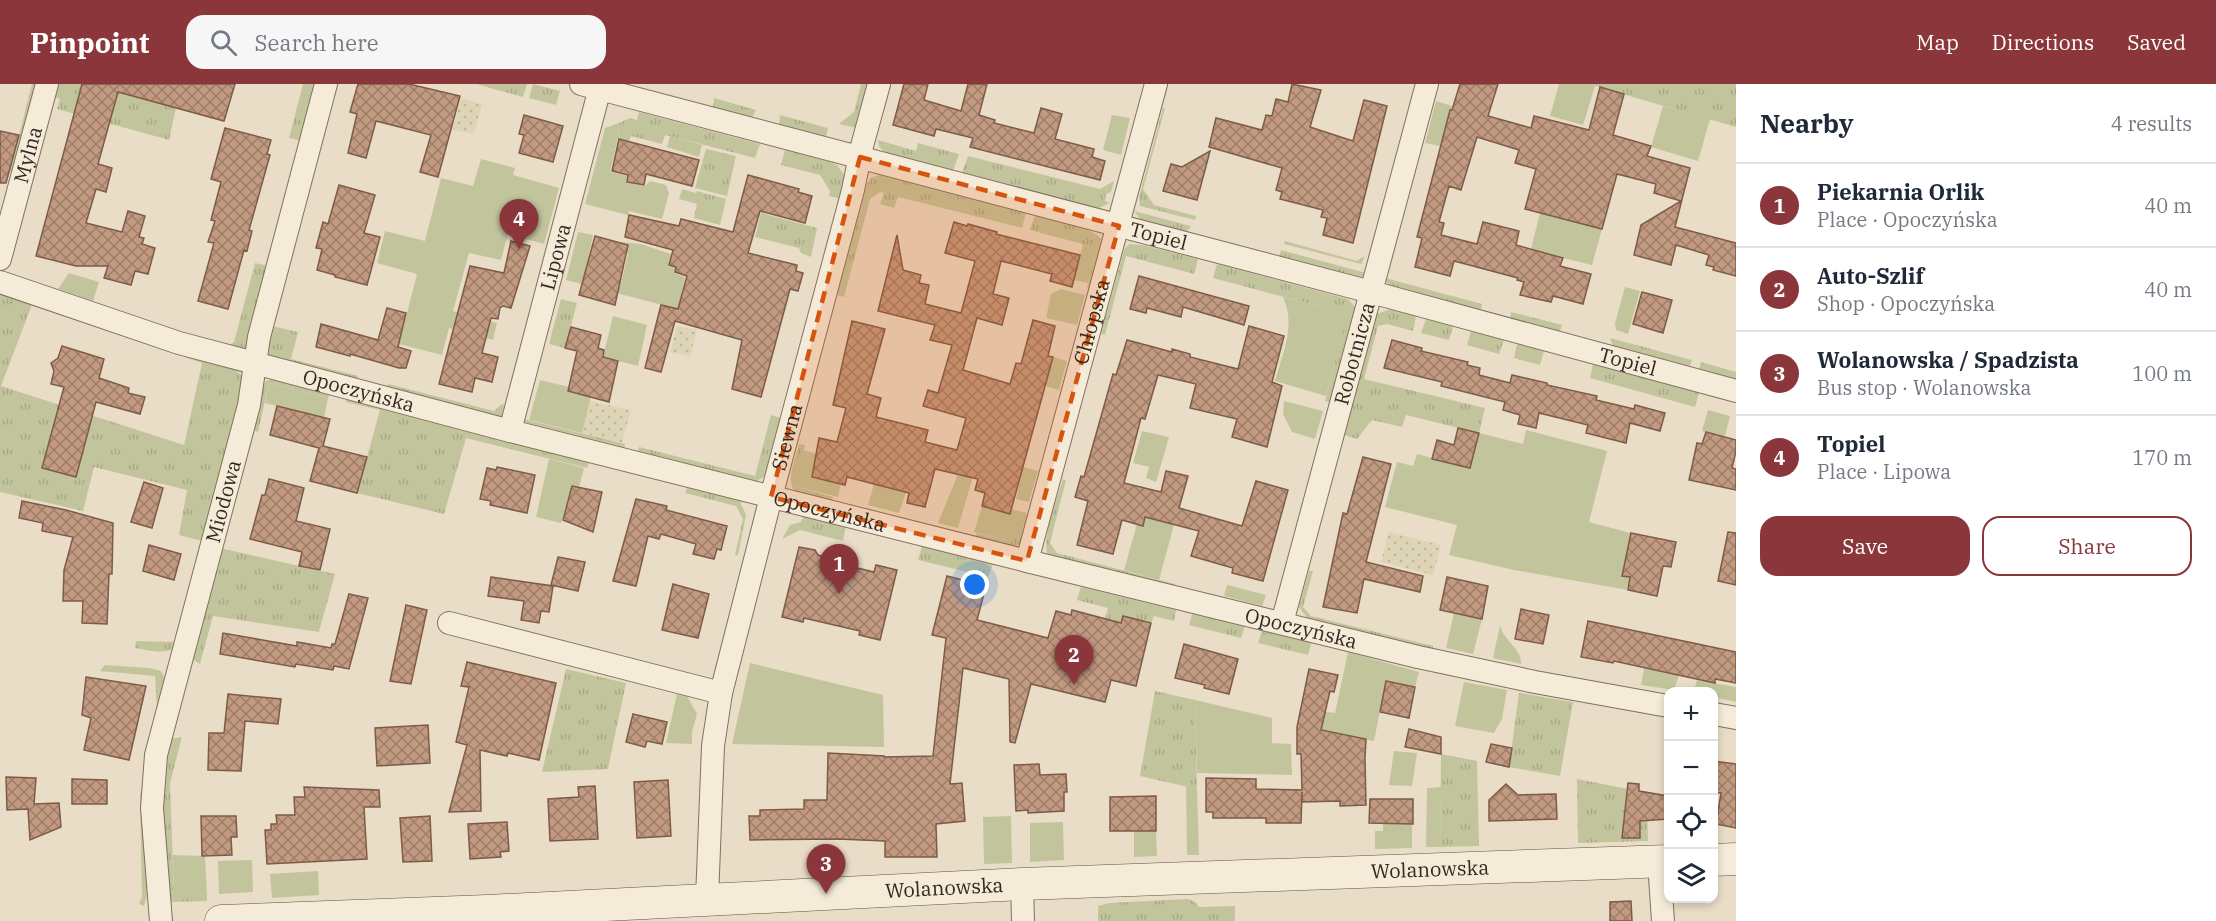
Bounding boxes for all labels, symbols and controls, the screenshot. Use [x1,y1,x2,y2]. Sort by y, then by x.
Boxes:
search box [186,15,606,69]
text: Pinpoint [30,24,150,61]
icon: search [207,26,240,59]
text: Search here [255,28,378,57]
text: Map [1916,28,1959,56]
text: Directions [1992,28,2094,56]
text: Saved [2127,28,2186,56]
text: Nearby [1760,106,1854,140]
text: 4 results [2111,110,2192,137]
street label: Mylna [7,123,48,186]
text: Piekarnia Orlik [1817,177,1984,206]
text: 1 [1774,192,1786,219]
text: 40 m [2144,192,2192,219]
pin: 4 [500,200,538,249]
text: Place · Opoczyńska [1817,206,1998,233]
street label: Topiel [1127,215,1190,256]
street label: Lipowa [533,220,577,293]
text: Auto-Szlif [1817,261,1924,290]
street label: Chłopska [1067,276,1116,367]
text: 2 [1774,276,1786,303]
text: 40 m [2144,276,2192,303]
text: Shop · Opoczyńska [1817,290,1995,317]
street label: Robotnicza [1327,299,1381,408]
street label: Topiel [1596,340,1660,382]
text: Wolanowska / Spadzista [1817,345,2079,374]
text: 3 [1774,360,1786,387]
text: 100 m [2132,360,2192,387]
street label: Opoczyńska [300,363,418,418]
text: Bus stop · Wolanowska [1817,374,2031,401]
street label: Siewna [765,401,808,473]
text: Topiel [1817,429,1885,458]
text: 4 [1774,444,1786,471]
text: 170 m [2132,444,2192,471]
street label: Miodowa [199,457,247,546]
text: Place · Lipowa [1817,458,1951,485]
street label: Opoczyńska [771,484,889,538]
button: Save [1760,516,1970,576]
button: Share [1982,516,2192,576]
pin: 1 [820,544,858,594]
your location [960,570,989,599]
street label: Opoczyńska [1242,601,1360,655]
pin: 2 [1054,636,1094,685]
map controls [1664,687,1718,903]
button: + [1664,687,1718,741]
button: − [1664,741,1718,795]
button: locate [1664,795,1718,849]
pin: 3 [806,844,846,894]
button: layers [1664,849,1718,903]
street label: Wolanowska [1370,853,1490,885]
street label: Wolanowska [884,871,1004,904]

